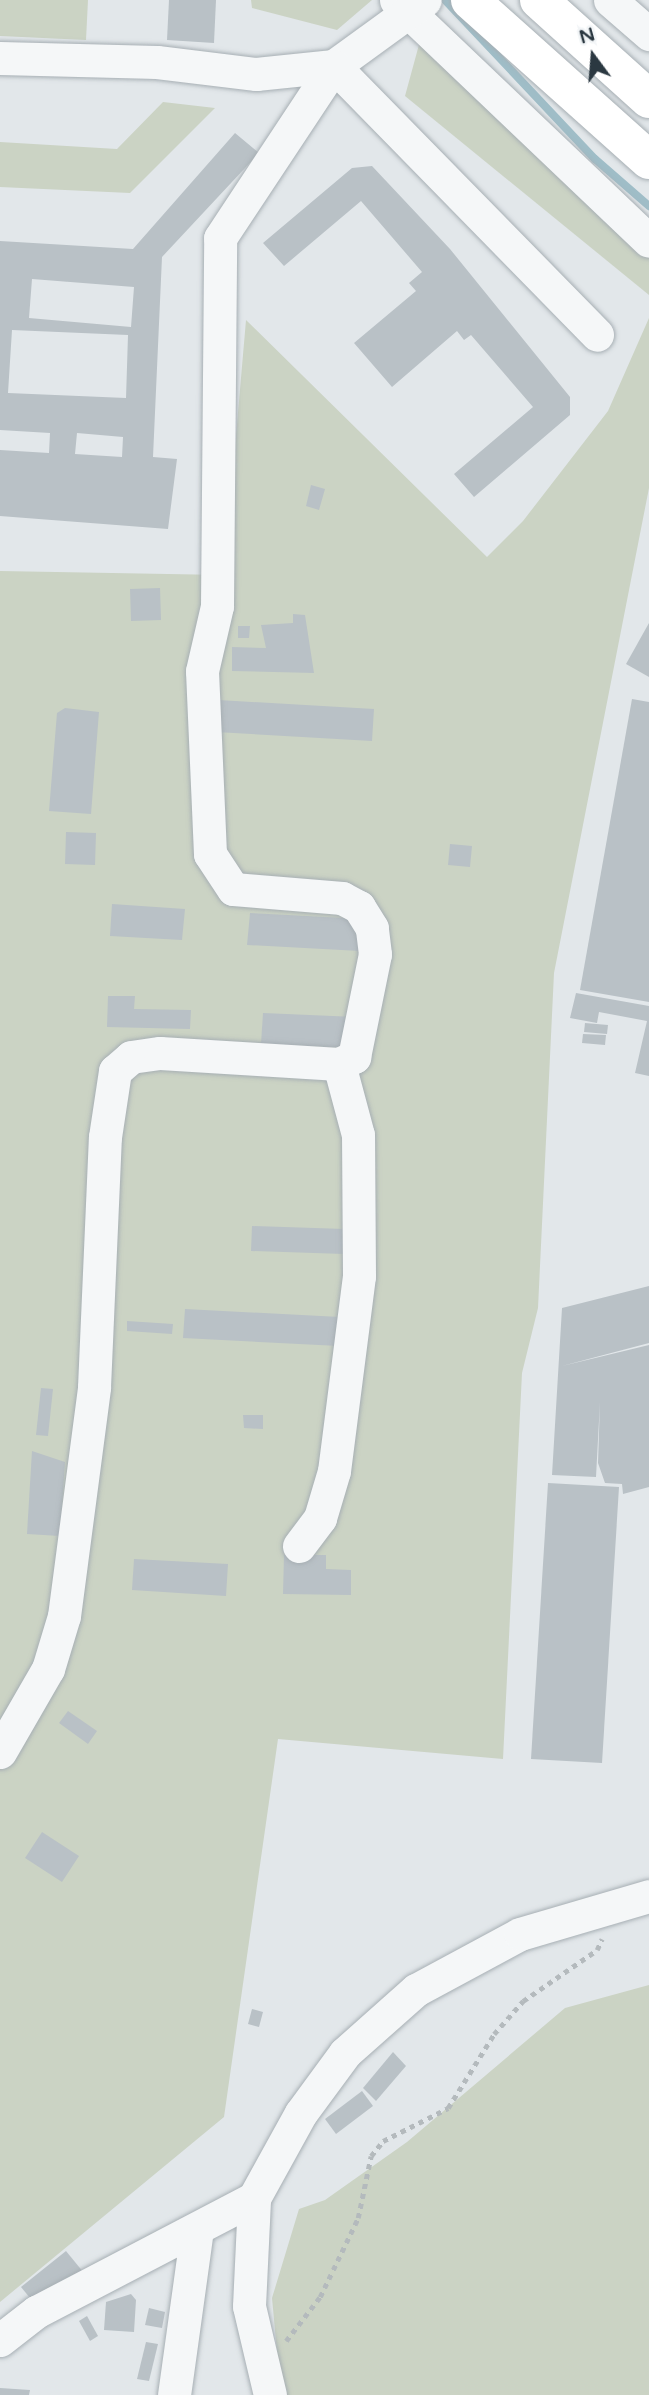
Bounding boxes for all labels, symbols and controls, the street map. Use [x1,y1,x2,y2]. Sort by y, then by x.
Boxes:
north arrow [558,21,628,91]
text: N [577,23,598,48]

